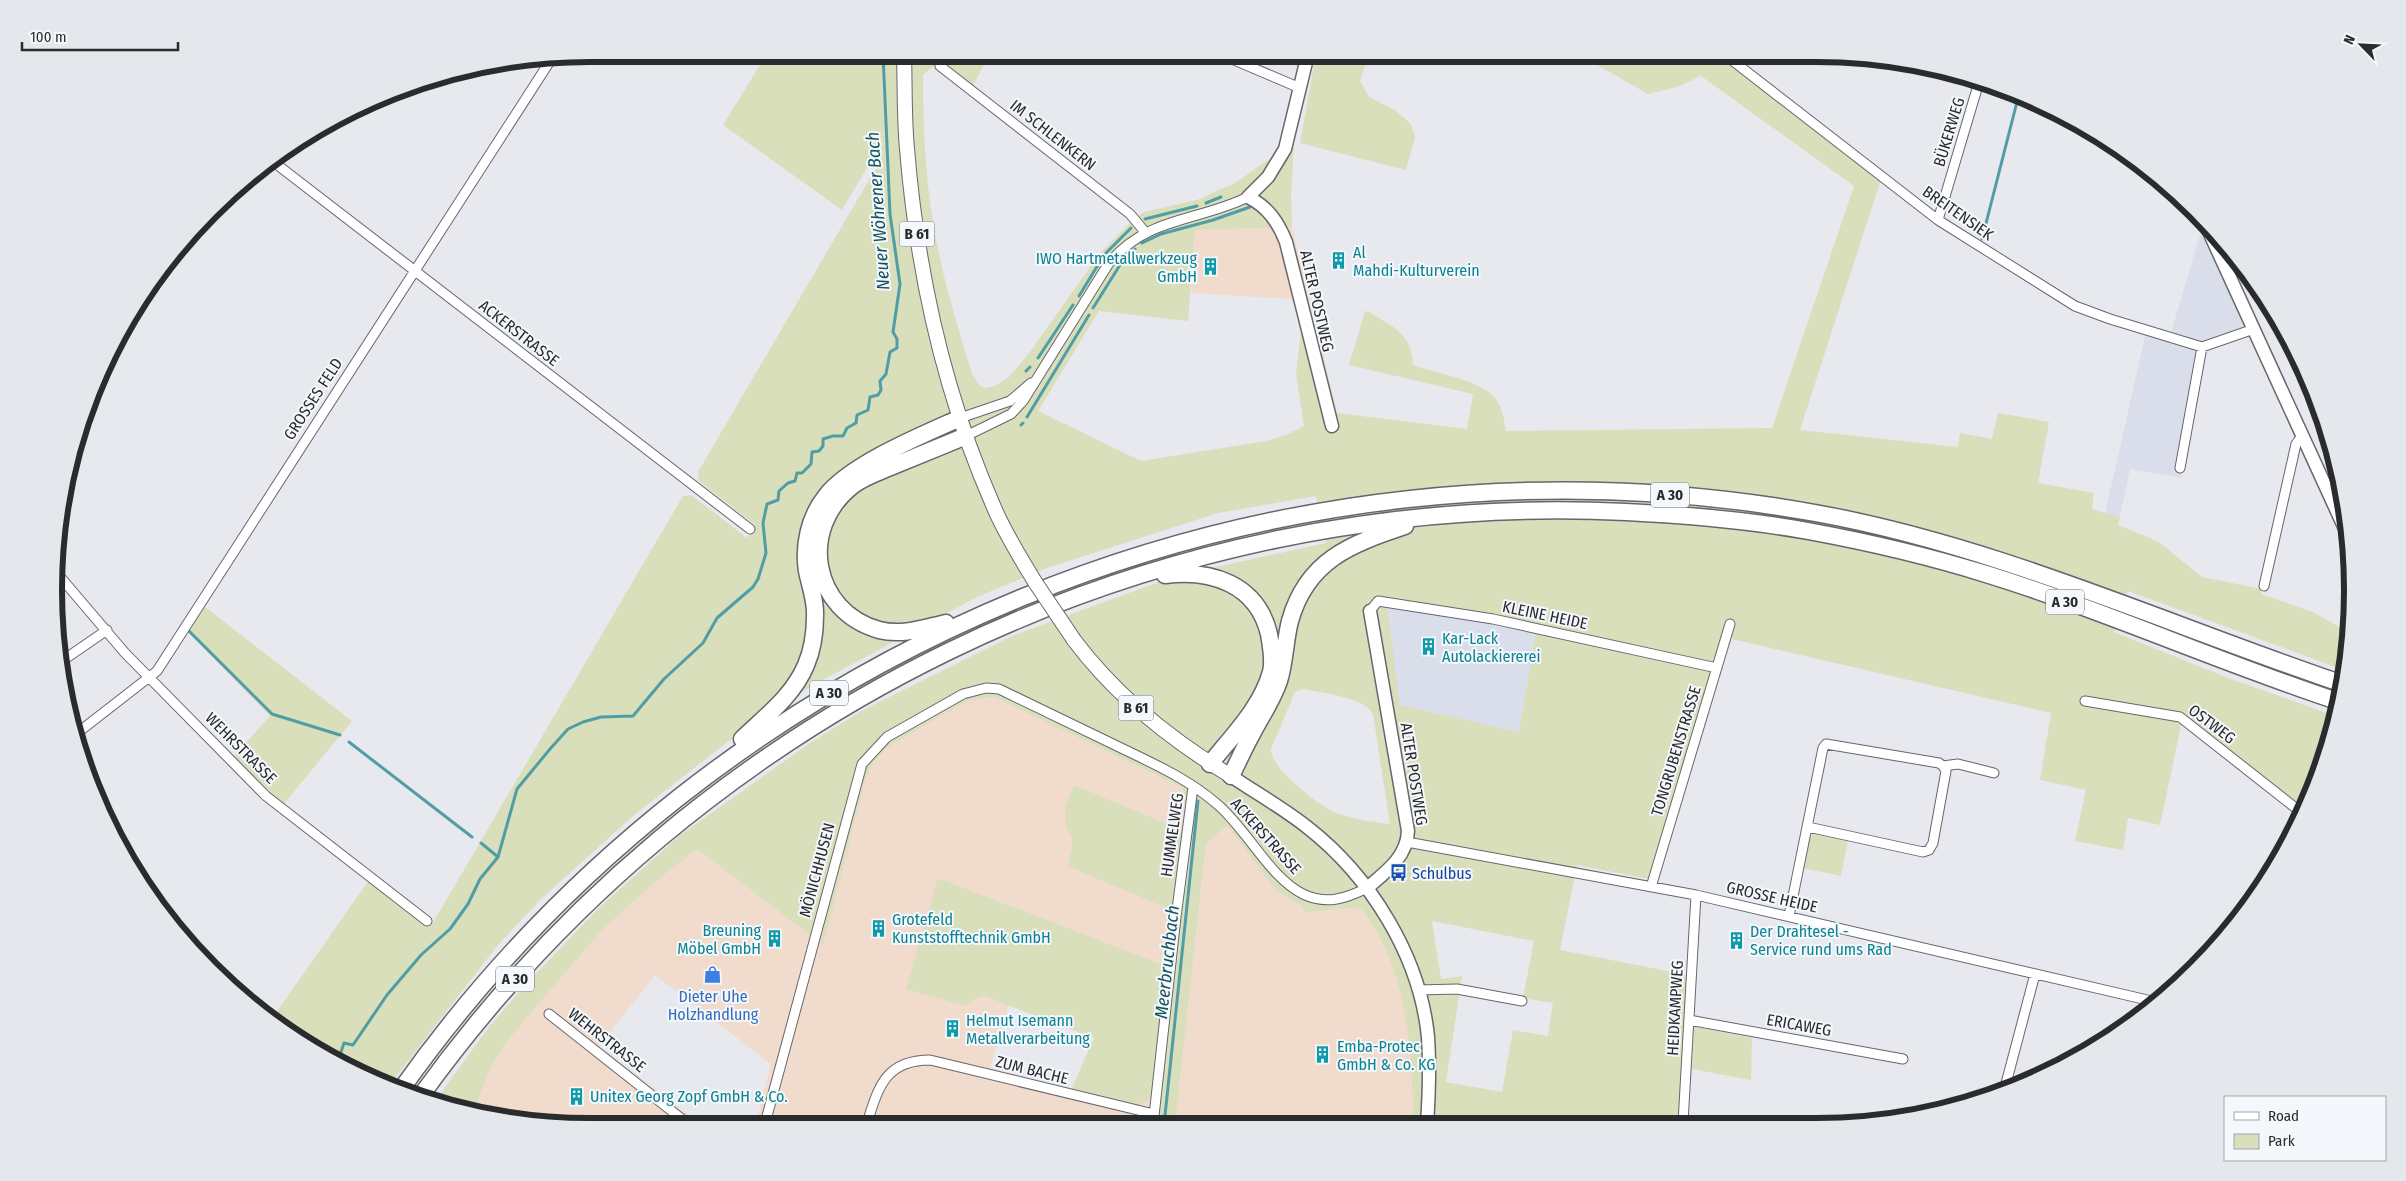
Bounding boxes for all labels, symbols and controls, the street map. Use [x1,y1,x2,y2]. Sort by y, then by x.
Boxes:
scale bar [22,20,179,52]
north arrow [2336,20,2386,70]
text: 100 m [30,28,67,46]
text: N [2340,33,2359,47]
street label: BÜKERWEG [1929,95,1969,169]
street label: IM SCHLENKERN [1006,96,1100,174]
water label: Neuer Wöhrener Bach [861,131,895,291]
street label: BREITENSIEK [1919,182,1997,245]
road number: B 61 [900,222,934,246]
place label: Al Mahdi-Kulturverein [1353,243,1480,280]
street label: ALTER POSTWEG [1296,248,1338,354]
place label: IWO Hartmetallwerkzeug GmbH [1036,249,1197,286]
building icon: Al Mahdi-Kulturverein [1329,251,1349,271]
building icon: IWO Hartmetallwerkzeug GmbH [1201,257,1221,277]
street label: ACKERSTRASSE [475,296,563,370]
street label: GROSSES FELD [280,355,346,443]
road number: A 30 [1651,482,1689,508]
road number: A 30 [2046,590,2084,614]
street label: KLEINE HEIDE [1501,597,1589,633]
place label: Kar-Lack Autolackiererei [1442,629,1541,666]
building icon: Kar-Lack Autolackiererei [1418,637,1438,657]
road number: A 30 [810,680,848,706]
street label: TONGRUBENSTRASSE [1647,684,1705,818]
road number: B 61 [1118,696,1154,720]
street label: OSTWEG [2185,700,2239,748]
street label: WEHRSTRASSE [201,708,281,788]
street label: ALTER POSTWEG [1397,721,1431,827]
street label: HUMMELWEG [1157,792,1187,878]
street label: ACKERSTRASSE [1227,794,1305,878]
street label: MÖNICHHUSEN [795,821,839,919]
bus stop icon: Schulbus [1388,863,1408,883]
place label: Schulbus [1412,864,1472,883]
street label: GROSSE HEIDE [1725,877,1819,917]
water label: Meerbruchbach [1150,904,1184,1020]
place label: Grotefeld Kunststofftechnik GmbH [892,910,1051,947]
building icon: Grotefeld Kunststofftechnik GmbH [868,918,888,938]
place label: Breuning Möbel GmbH [677,921,761,958]
place label: Der Drahtesel - Service rund ums Rad [1750,922,1892,959]
building icon: Breuning Möbel GmbH [765,929,785,949]
building icon: Der Drahtesel - Service rund ums Rad [1726,930,1746,950]
street label: HEIDKAMPWEG [1663,960,1687,1056]
shop icon: Dieter Uhe Holzhandlung [703,964,723,984]
road number: A 30 [496,966,534,992]
place label: Dieter Uhe Holzhandlung [668,987,759,1024]
street label: WEHRSTRASSE [564,1004,650,1076]
street label: ERICAWEG [1765,1010,1833,1040]
place label: Helmut Isemann Metallverarbeitung [966,1011,1090,1048]
building icon: Helmut Isemann Metallverarbeitung [942,1019,962,1039]
place label: Emba-Protec GmbH & Co. KG [1337,1037,1435,1074]
building icon: Emba-Protec GmbH & Co. KG [1313,1045,1333,1065]
street label: ZUM BACHE [994,1052,1070,1088]
building icon: Unitex Georg Zopf GmbH & Co. [566,1086,586,1106]
place label: Unitex Georg Zopf GmbH & Co. [590,1087,788,1106]
legend [2224,1096,2386,1161]
text: Road [2268,1107,2299,1125]
text: Park [2268,1132,2295,1150]

